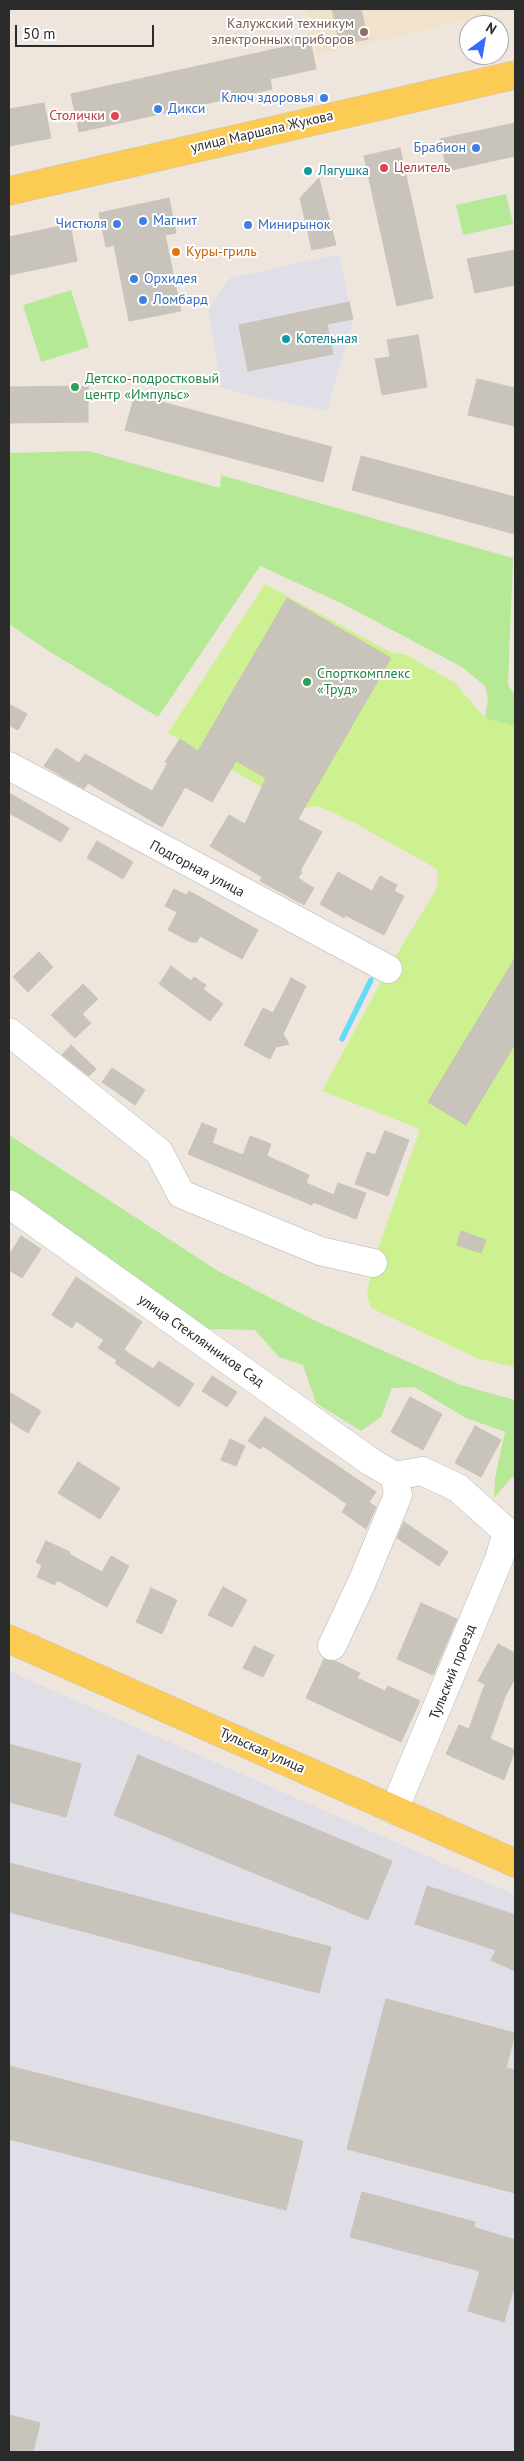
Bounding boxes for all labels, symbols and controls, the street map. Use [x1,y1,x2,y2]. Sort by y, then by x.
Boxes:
scale bar [18,15,156,47]
north arrow [459,15,509,65]
place label: Калужский техникум электронных приборов [211,16,354,48]
text: N [483,18,500,38]
text: 50 m [23,24,56,43]
marker: Калужский техникум электронных приборов [358,26,370,38]
place label: Ключ здоровья [221,90,314,106]
marker: Ключ здоровья [318,92,330,104]
place label: Дикси [168,101,206,117]
marker: Дикси [152,103,164,115]
street label: улица Маршала Жукова [189,107,335,157]
place label: Столички [49,108,105,124]
marker: Столички [109,110,121,122]
place label: Брабион [414,140,466,156]
marker: Брабион [470,142,482,154]
place label: Целитель [394,160,450,176]
marker: Целитель [378,162,390,174]
place label: Лягушка [318,163,369,179]
marker: Лягушка [302,165,314,177]
place label: Магнит [153,213,197,229]
marker: Магнит [137,215,149,227]
place label: Чистюля [56,216,107,232]
place label: Минирынок [258,217,330,233]
marker: Чистюля [111,218,123,230]
marker: Минирынок [242,219,254,231]
place label: Куры-гриль [186,244,257,260]
marker: Куры-гриль [170,246,182,258]
place label: Орхидея [144,271,197,287]
marker: Орхидея [128,273,140,285]
place label: Ломбард [153,292,208,308]
marker: Ломбард [137,294,149,306]
place label: Котельная [296,331,358,347]
marker: Котельная [280,333,292,345]
place label: Детско-подростковый центр «Импульс» [85,371,219,404]
marker: Детско-подростковый центр «Импульс» [69,381,81,393]
place label: Спорткомплекс «Труд» [317,666,410,699]
marker: Спорткомплекс «Труд» [301,676,313,688]
street label: Подгорная улица [147,837,247,901]
street label: улица Стеклянников Сад [135,1291,267,1391]
street label: Тульский проезд [426,1622,480,1722]
street label: Тульская улица [217,1725,307,1777]

